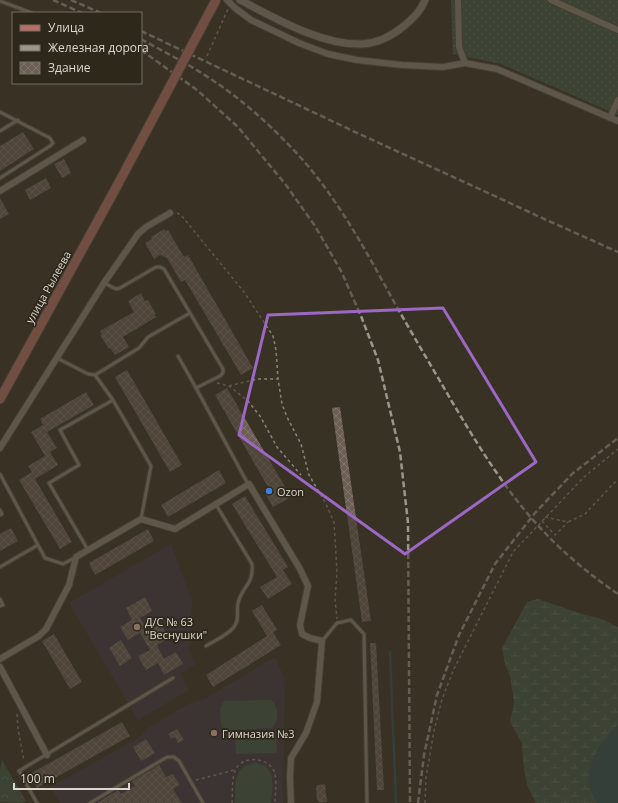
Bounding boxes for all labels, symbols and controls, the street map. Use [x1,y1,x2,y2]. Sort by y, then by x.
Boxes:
legend [12,12,142,84]
text: Улица [48,19,84,36]
text: Железная дорога [48,39,149,56]
text: Здание [48,59,91,76]
street label: улица Рылеева [22,248,74,326]
place label: Ozon [277,484,304,499]
marker: Ozon [264,486,274,496]
place label: Д/С № 63 "Веснушки" [145,614,207,642]
marker: Д/С № 63 "Веснушки" [132,622,142,632]
place label: Гимназия №3 [222,726,295,741]
marker: Гимназия №3 [209,728,219,738]
scale bar [14,765,129,791]
text: 100 m [20,770,55,787]

